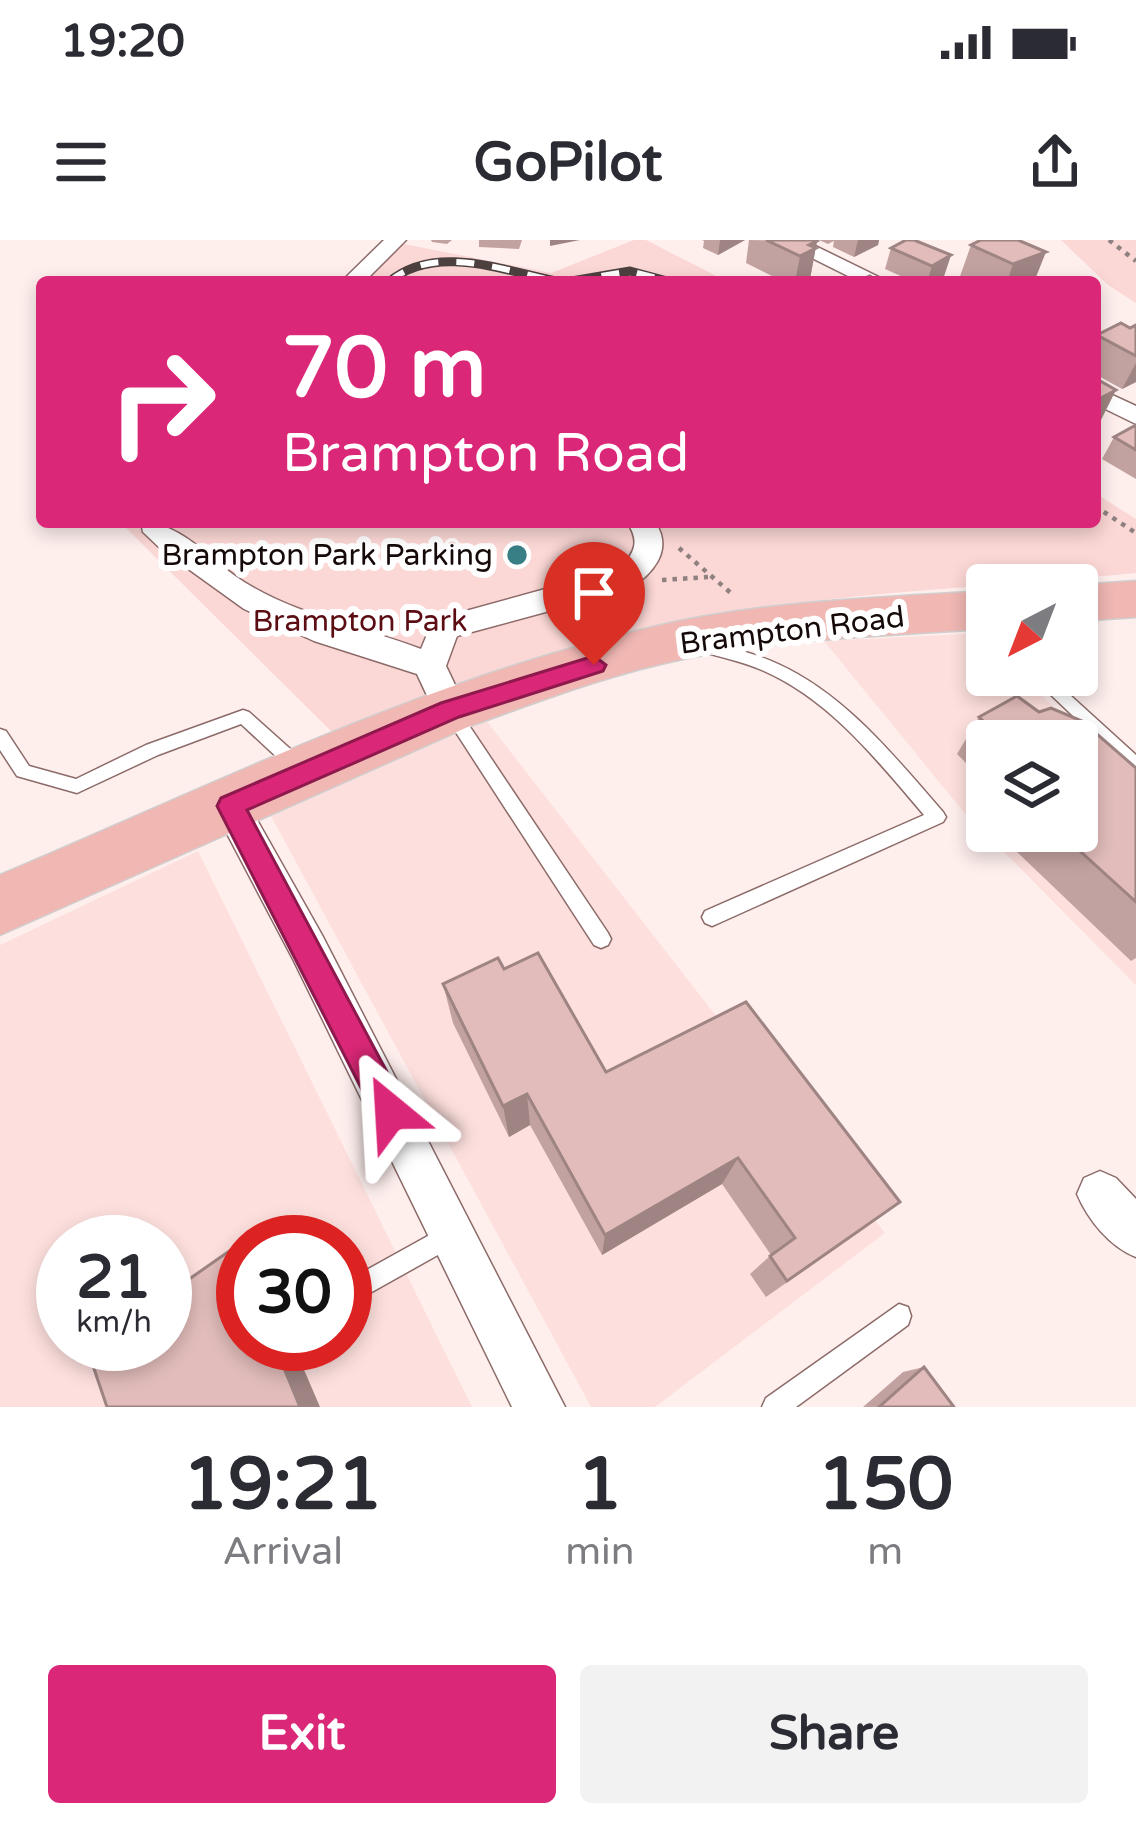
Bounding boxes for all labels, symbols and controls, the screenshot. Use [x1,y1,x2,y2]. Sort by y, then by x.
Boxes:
text: 19:20 [60,15,185,69]
icon: menu [48,129,114,195]
icon: share [1022,129,1088,195]
text: GoPilot [474,130,662,195]
text: 70 m [282,319,486,420]
icon: right [84,324,240,480]
text: Brampton Road [282,421,689,486]
place label: Brampton Park Parking [162,537,493,574]
marker: Brampton Park Parking [504,542,530,568]
pin [543,542,645,665]
icon: arrive [561,560,627,626]
north arrow [966,564,1098,696]
map controls [966,564,1098,852]
street label: Brampton Road [678,598,907,663]
park label: Brampton Park [253,603,467,640]
button: layers [966,720,1098,852]
position arrow [328,1049,454,1175]
speed limit sign: 30 [216,1215,372,1371]
text: 21 [76,1242,152,1314]
text: km/h [76,1304,152,1341]
text: 19:21 [183,1442,382,1529]
text: 1 [577,1442,623,1529]
text: 150 [817,1442,953,1529]
text: Arrival [222,1528,343,1575]
text: min [565,1528,635,1575]
text: m [867,1528,903,1575]
button: Exit [48,1665,556,1803]
button: Share [580,1665,1088,1803]

